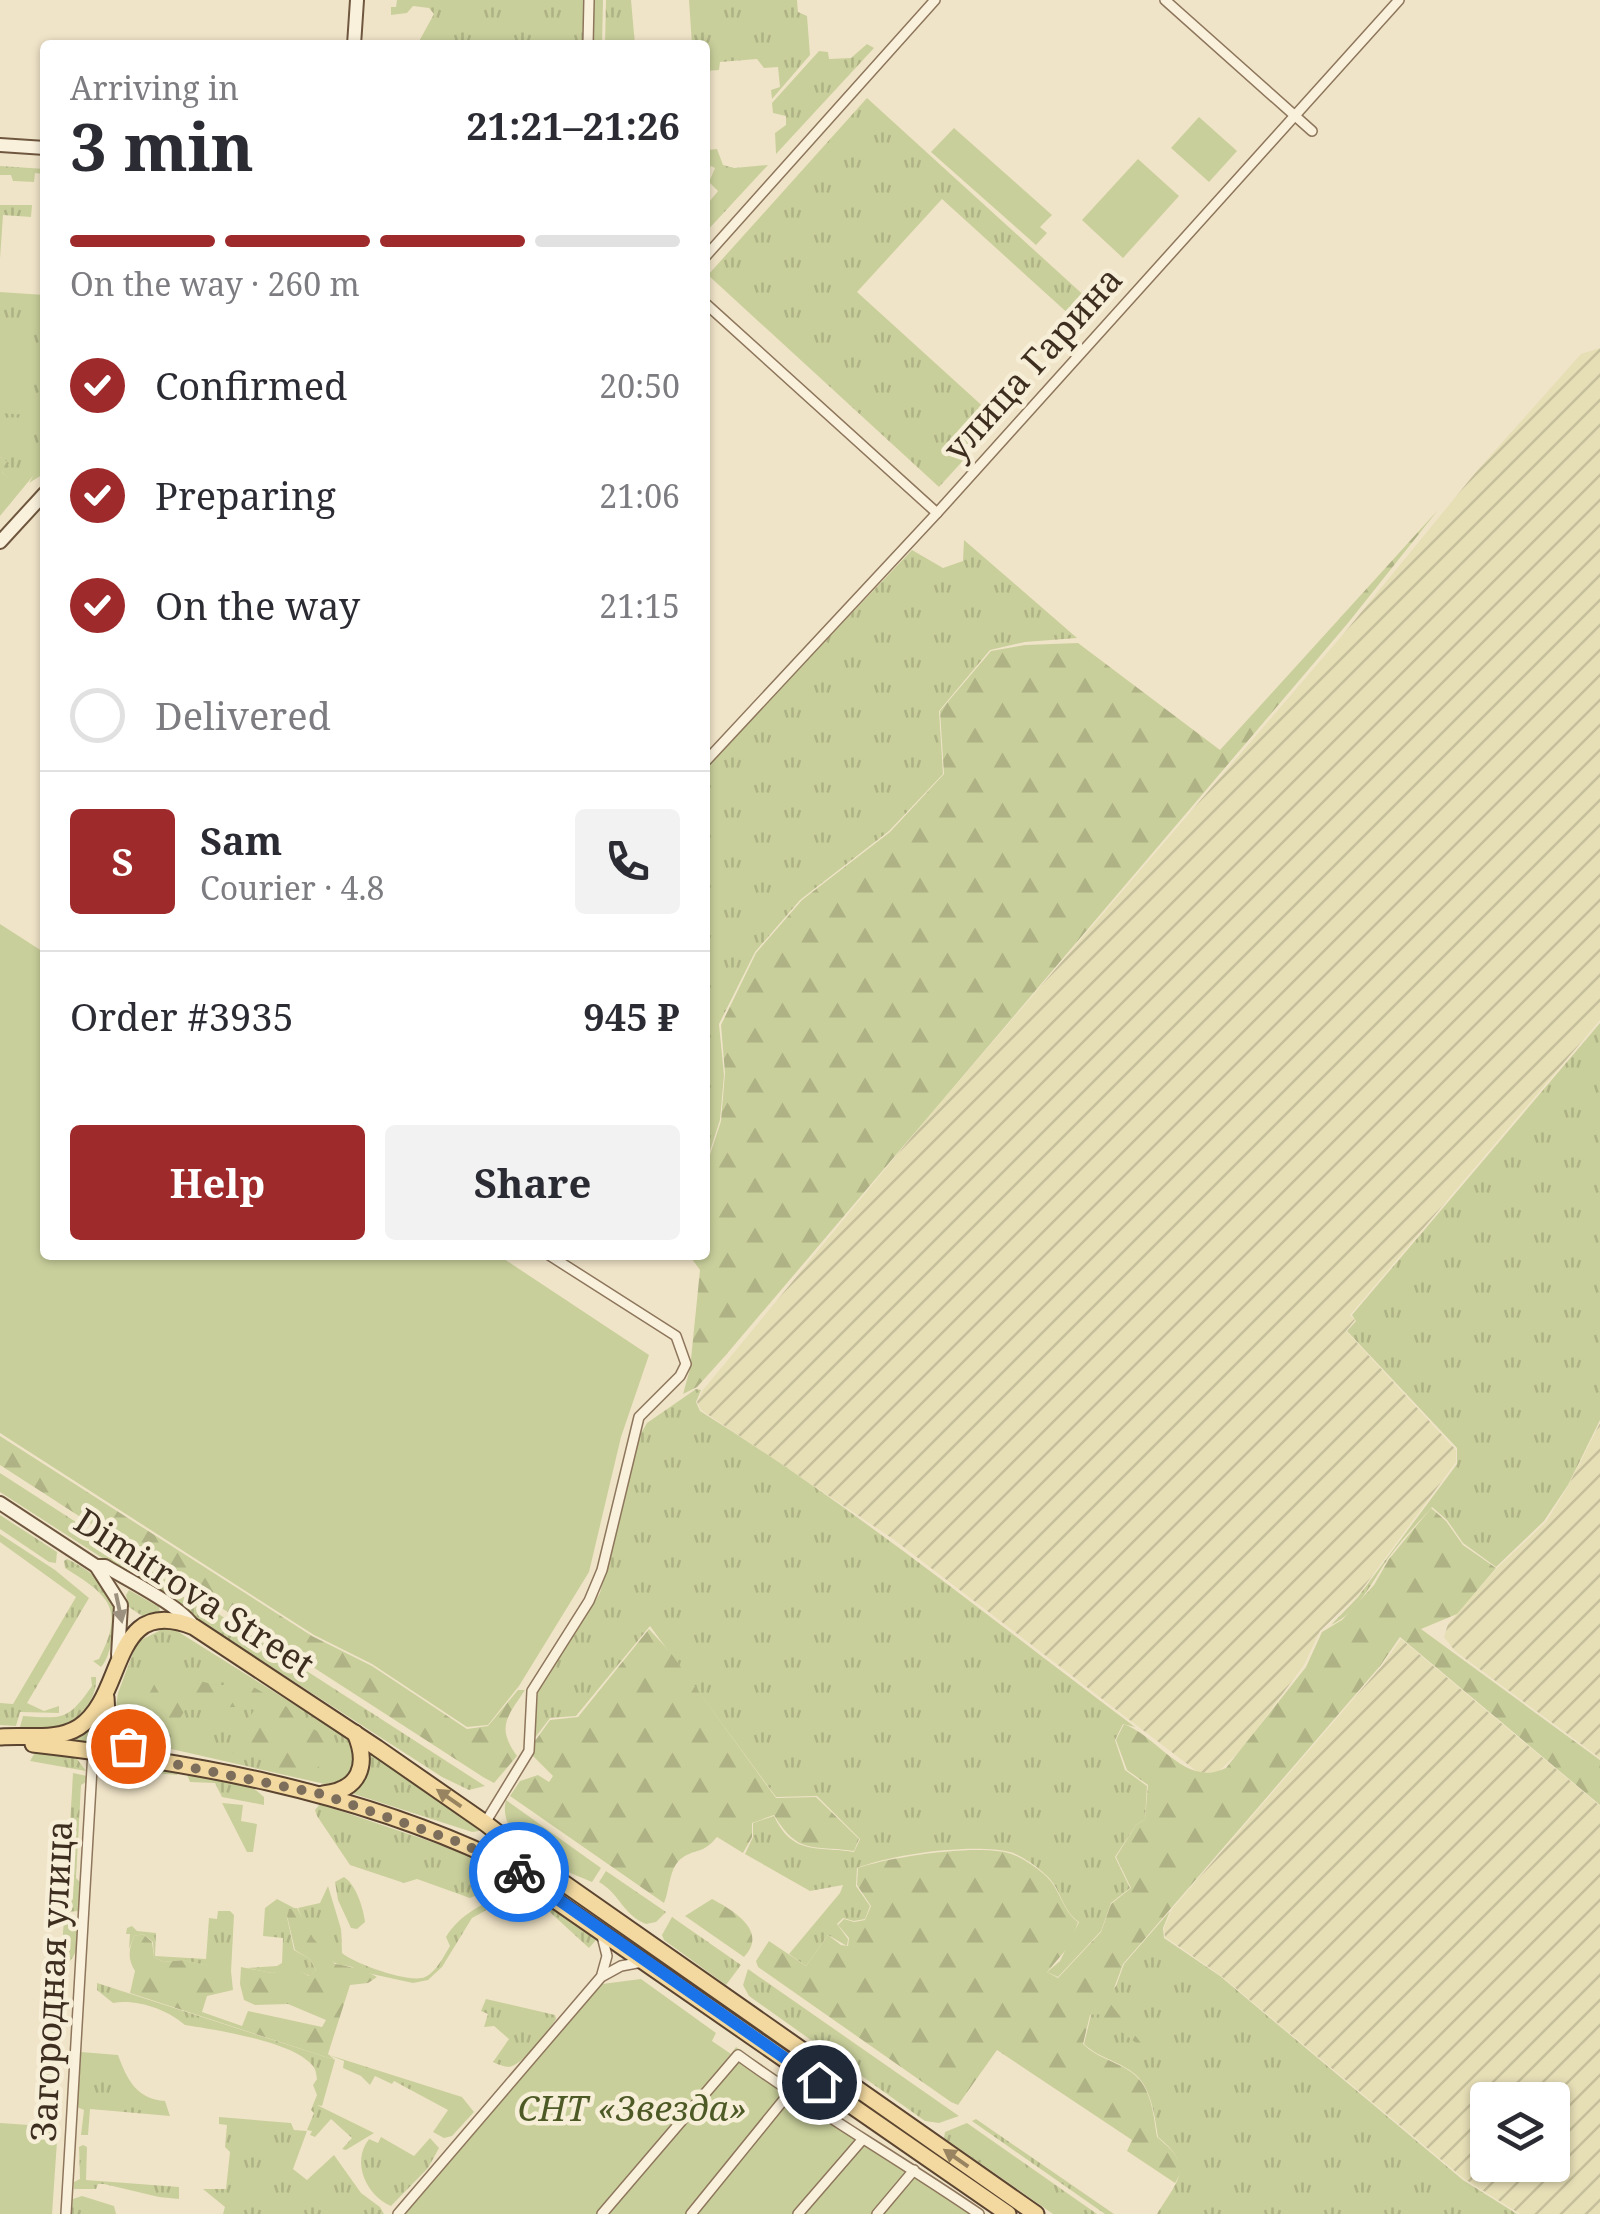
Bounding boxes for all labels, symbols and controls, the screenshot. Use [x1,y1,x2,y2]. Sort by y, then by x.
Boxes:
text: Arriving in [70,66,239,109]
text: 21:21–21:26 [466,99,680,151]
text: 3 min [70,102,254,190]
street label: улица Гарина [932,256,1132,470]
text: On the way · 260 m [70,262,360,305]
icon: check [70,358,125,413]
text: Confirmed [155,359,347,411]
text: 20:50 [599,364,680,407]
icon: check [70,468,125,523]
text: Preparing [155,469,336,521]
text: 21:06 [599,474,680,517]
icon: check [70,578,125,633]
text: On the way [155,579,360,631]
text: 21:15 [599,584,680,627]
text: Delivered [155,689,331,741]
button: phone [575,809,680,914]
text: Sam [200,814,282,866]
text: S [111,835,134,887]
text: Courier · 4.8 [200,866,384,909]
text: Order #3935 [70,990,294,1042]
text: 945 ₽ [583,990,680,1042]
button: Help [70,1125,365,1240]
button: Share [385,1125,680,1240]
street label: Dimitrova Street [66,1497,324,1687]
one-way arrow [111,1593,127,1624]
pin [86,1704,171,1789]
icon: bag [101,1719,156,1774]
one-way arrow [436,1789,462,1808]
street label: Загородная улица [19,1819,82,2143]
courier [469,1822,569,1922]
icon: bike [492,1845,547,1900]
pin [777,2040,862,2125]
icon: home [792,2055,847,2110]
map controls [1470,2082,1570,2182]
button: layers [1470,2082,1570,2182]
park label: СНТ «Звезда» [517,2084,747,2131]
one-way arrow [943,2149,969,2168]

